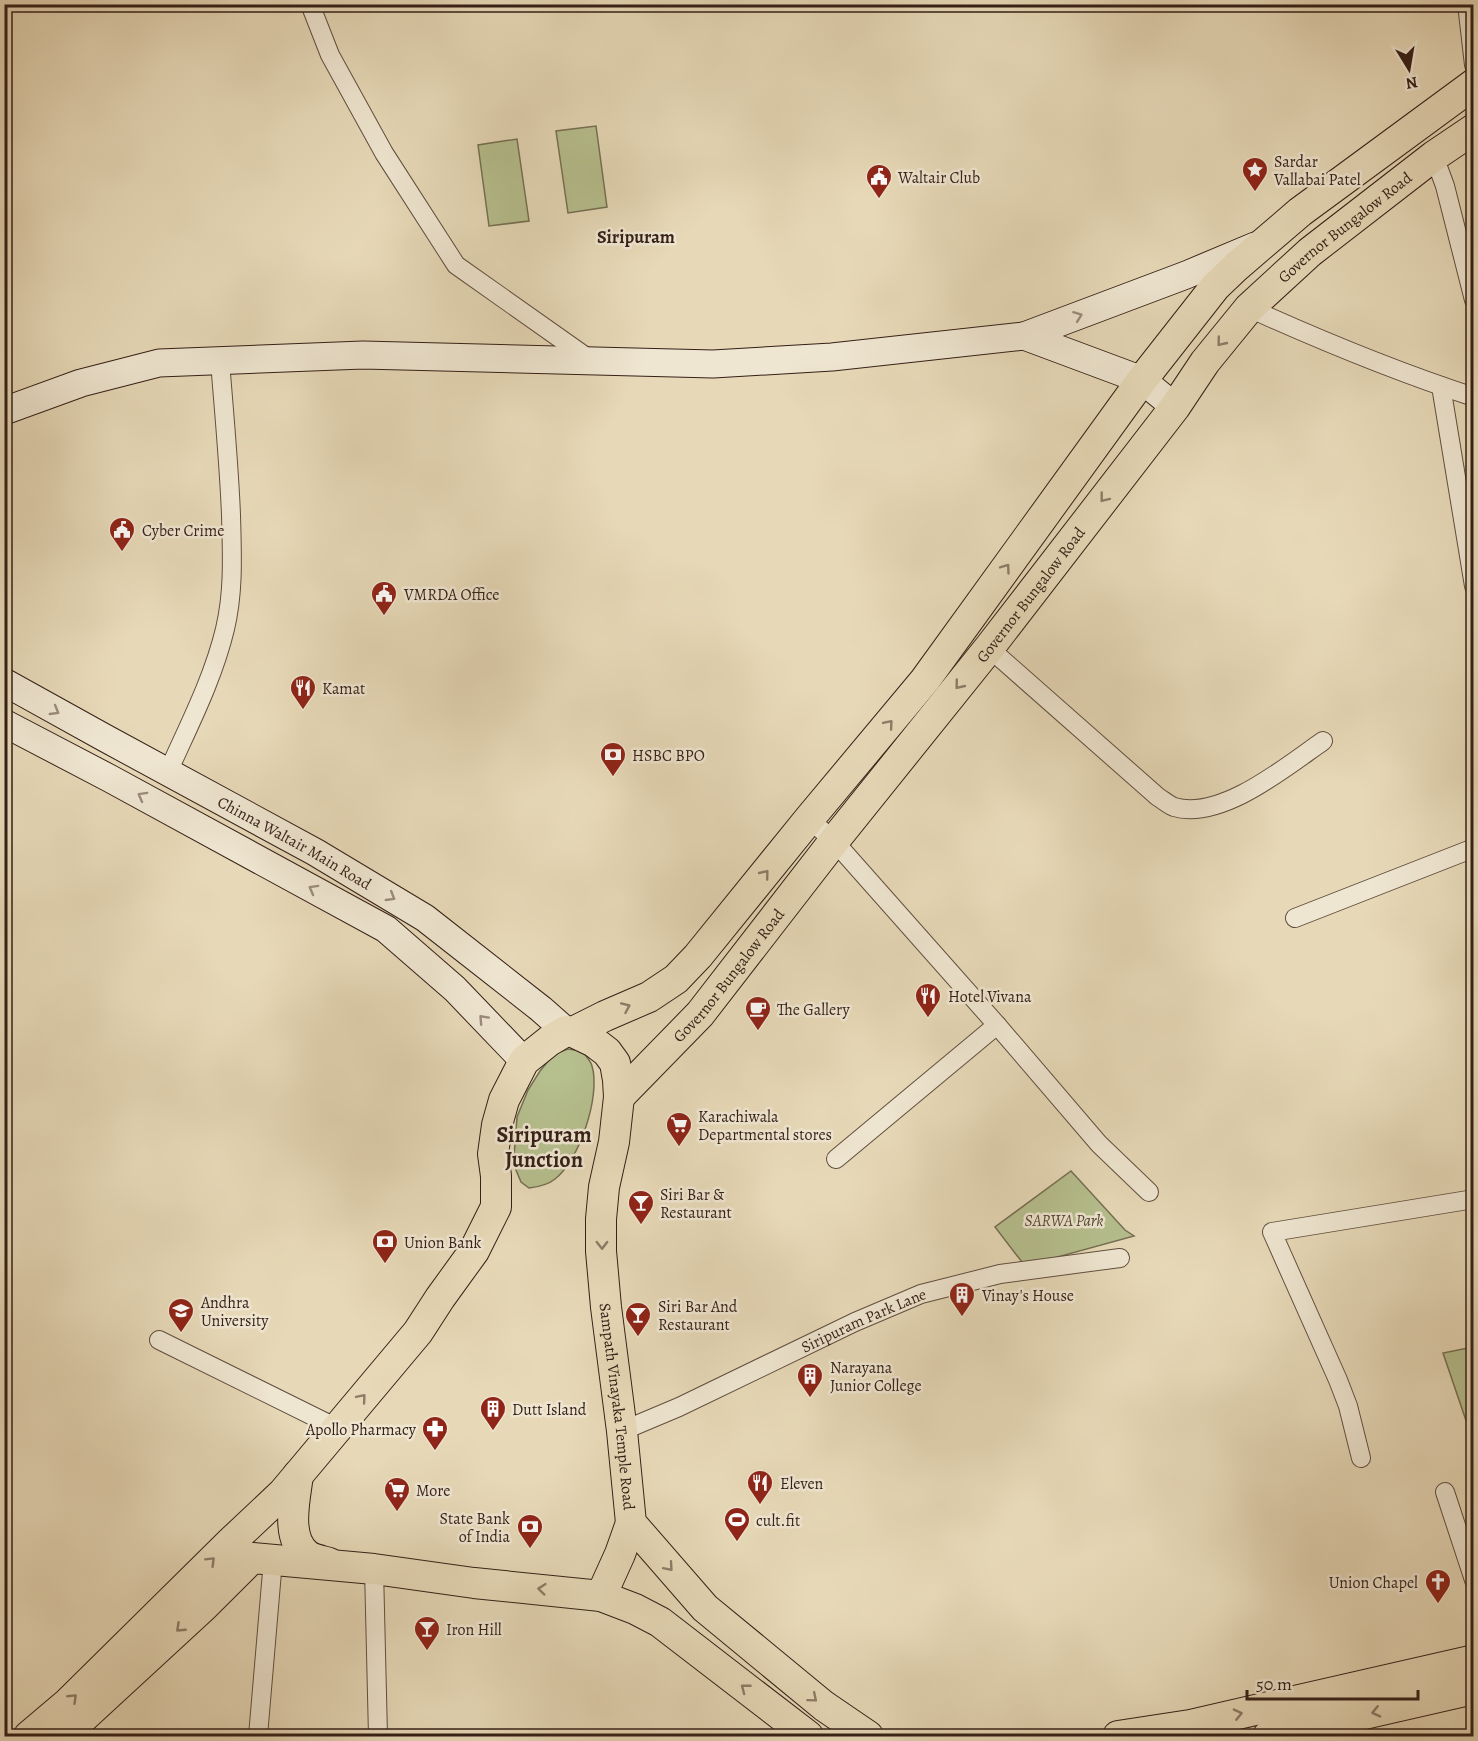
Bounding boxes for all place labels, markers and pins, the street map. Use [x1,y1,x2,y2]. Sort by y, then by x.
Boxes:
place label: Sardar Vallabai Patel [1273,151,1361,191]
place icon: Sardar Vallabai Patel [1240,155,1270,193]
public building icon: Waltair Club [864,162,894,200]
place label: Waltair Club [897,167,980,189]
public building icon: Cyber Crime [107,515,137,553]
place label: Cyber Crime [142,520,224,542]
public building icon: VMRDA Office [369,579,399,617]
place label: VMRDA Office [403,584,500,606]
restaurant icon: Kamat [288,673,318,711]
place label: Kamat [322,678,365,700]
bank icon: HSBC BPO [598,740,628,778]
place label: HSBC BPO [632,745,705,767]
restaurant icon: Hotel Vivana [913,981,943,1019]
place label: Hotel Vivana [948,986,1032,1008]
cafe icon: The Gallery [743,994,773,1032]
place label: The Gallery [777,999,850,1021]
place label: Karachiwala Departmental stores [698,1106,832,1146]
supermarket icon: Karachiwala Departmental stores [664,1110,694,1148]
place label: Siri Bar & Restaurant [660,1184,732,1224]
bar icon: Siri Bar & Restaurant [626,1188,656,1226]
bank icon: Union Bank [370,1227,400,1265]
place label: Union Bank [404,1232,482,1254]
building icon: Vinay's House [947,1280,977,1318]
place label: Vinay's House [981,1285,1074,1307]
place label: Andhra University [200,1292,269,1332]
school or university icon: Andhra University [166,1296,196,1334]
place label: Siri Bar And Restaurant [658,1296,738,1336]
bar icon: Siri Bar And Restaurant [623,1300,653,1338]
place label: Narayana Junior College [830,1357,922,1397]
building icon: Narayana Junior College [795,1361,825,1399]
building icon: Dutt Island [478,1394,508,1432]
place label: Dutt Island [512,1399,587,1421]
pharmacy icon: Apollo Pharmacy [420,1414,450,1452]
place label: Apollo Pharmacy [305,1419,417,1441]
restaurant icon: Eleven [745,1468,775,1506]
place label: Eleven [780,1473,824,1495]
supermarket icon: More [382,1475,412,1513]
place label: More [416,1480,450,1502]
sports icon: cult.fit [722,1505,752,1543]
place label: State Bank of India [439,1508,511,1548]
place label: cult.fit [756,1510,800,1532]
bank icon: State Bank of India [515,1512,545,1550]
church icon: Union Chapel [1423,1567,1453,1605]
place label: Union Chapel [1329,1572,1418,1594]
bar icon: Iron Hill [412,1614,442,1652]
place label: Iron Hill [446,1619,502,1641]

